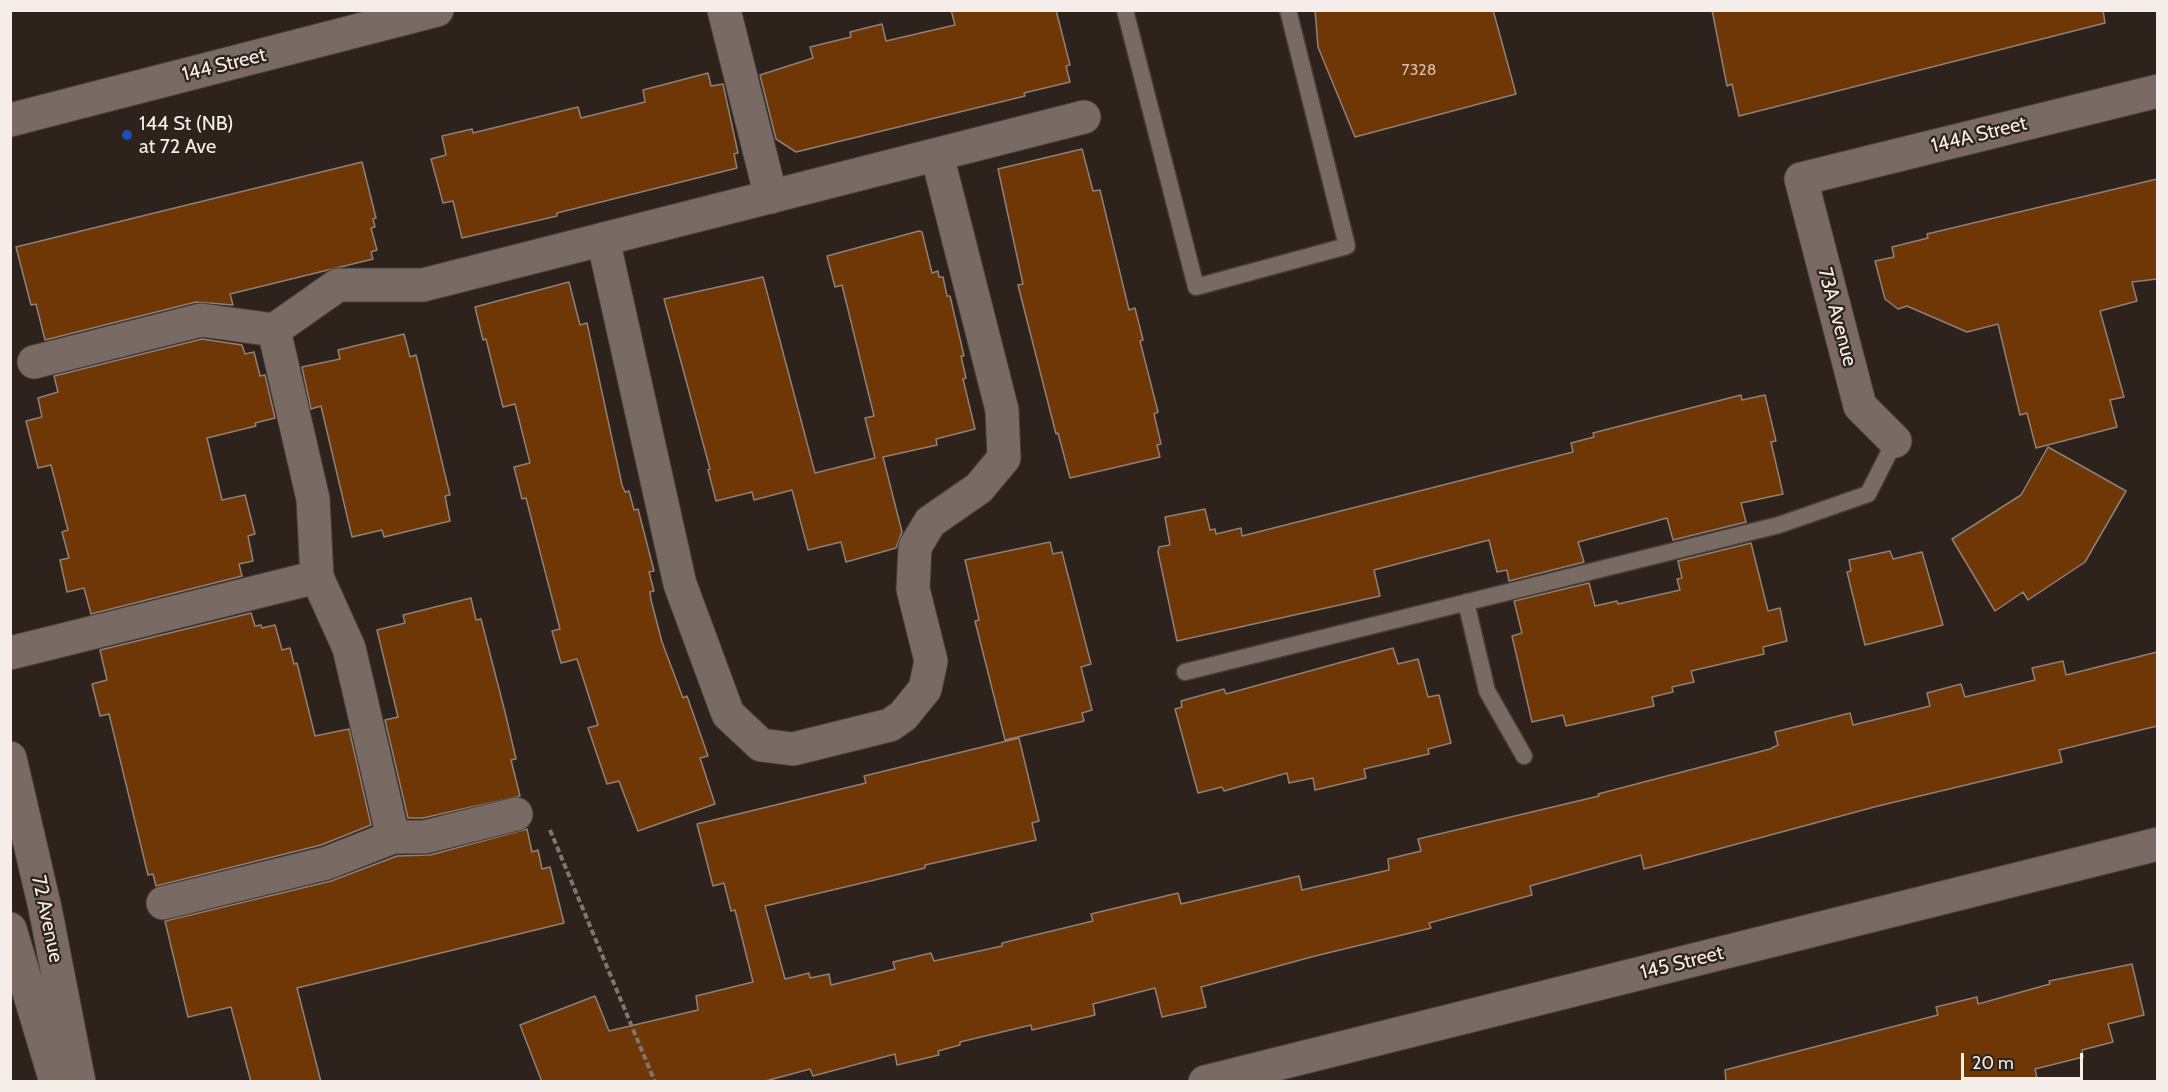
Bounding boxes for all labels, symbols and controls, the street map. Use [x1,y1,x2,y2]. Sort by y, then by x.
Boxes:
street label: 144 Street [180,43,268,87]
house number: 7328 [1402,60,1436,80]
place label: 144 St (NB) at 72 Ave [139,112,234,159]
street label: 144A Street [1929,112,2029,158]
marker: 144 St (NB) at 72 Ave [120,128,134,142]
street label: 73A Avenue [1812,265,1862,369]
street label: 72 Avenue [26,873,68,965]
street label: 145 Street [1638,941,1726,985]
scale bar [1964,1041,2086,1079]
text: 20 m [1972,1052,2014,1074]

